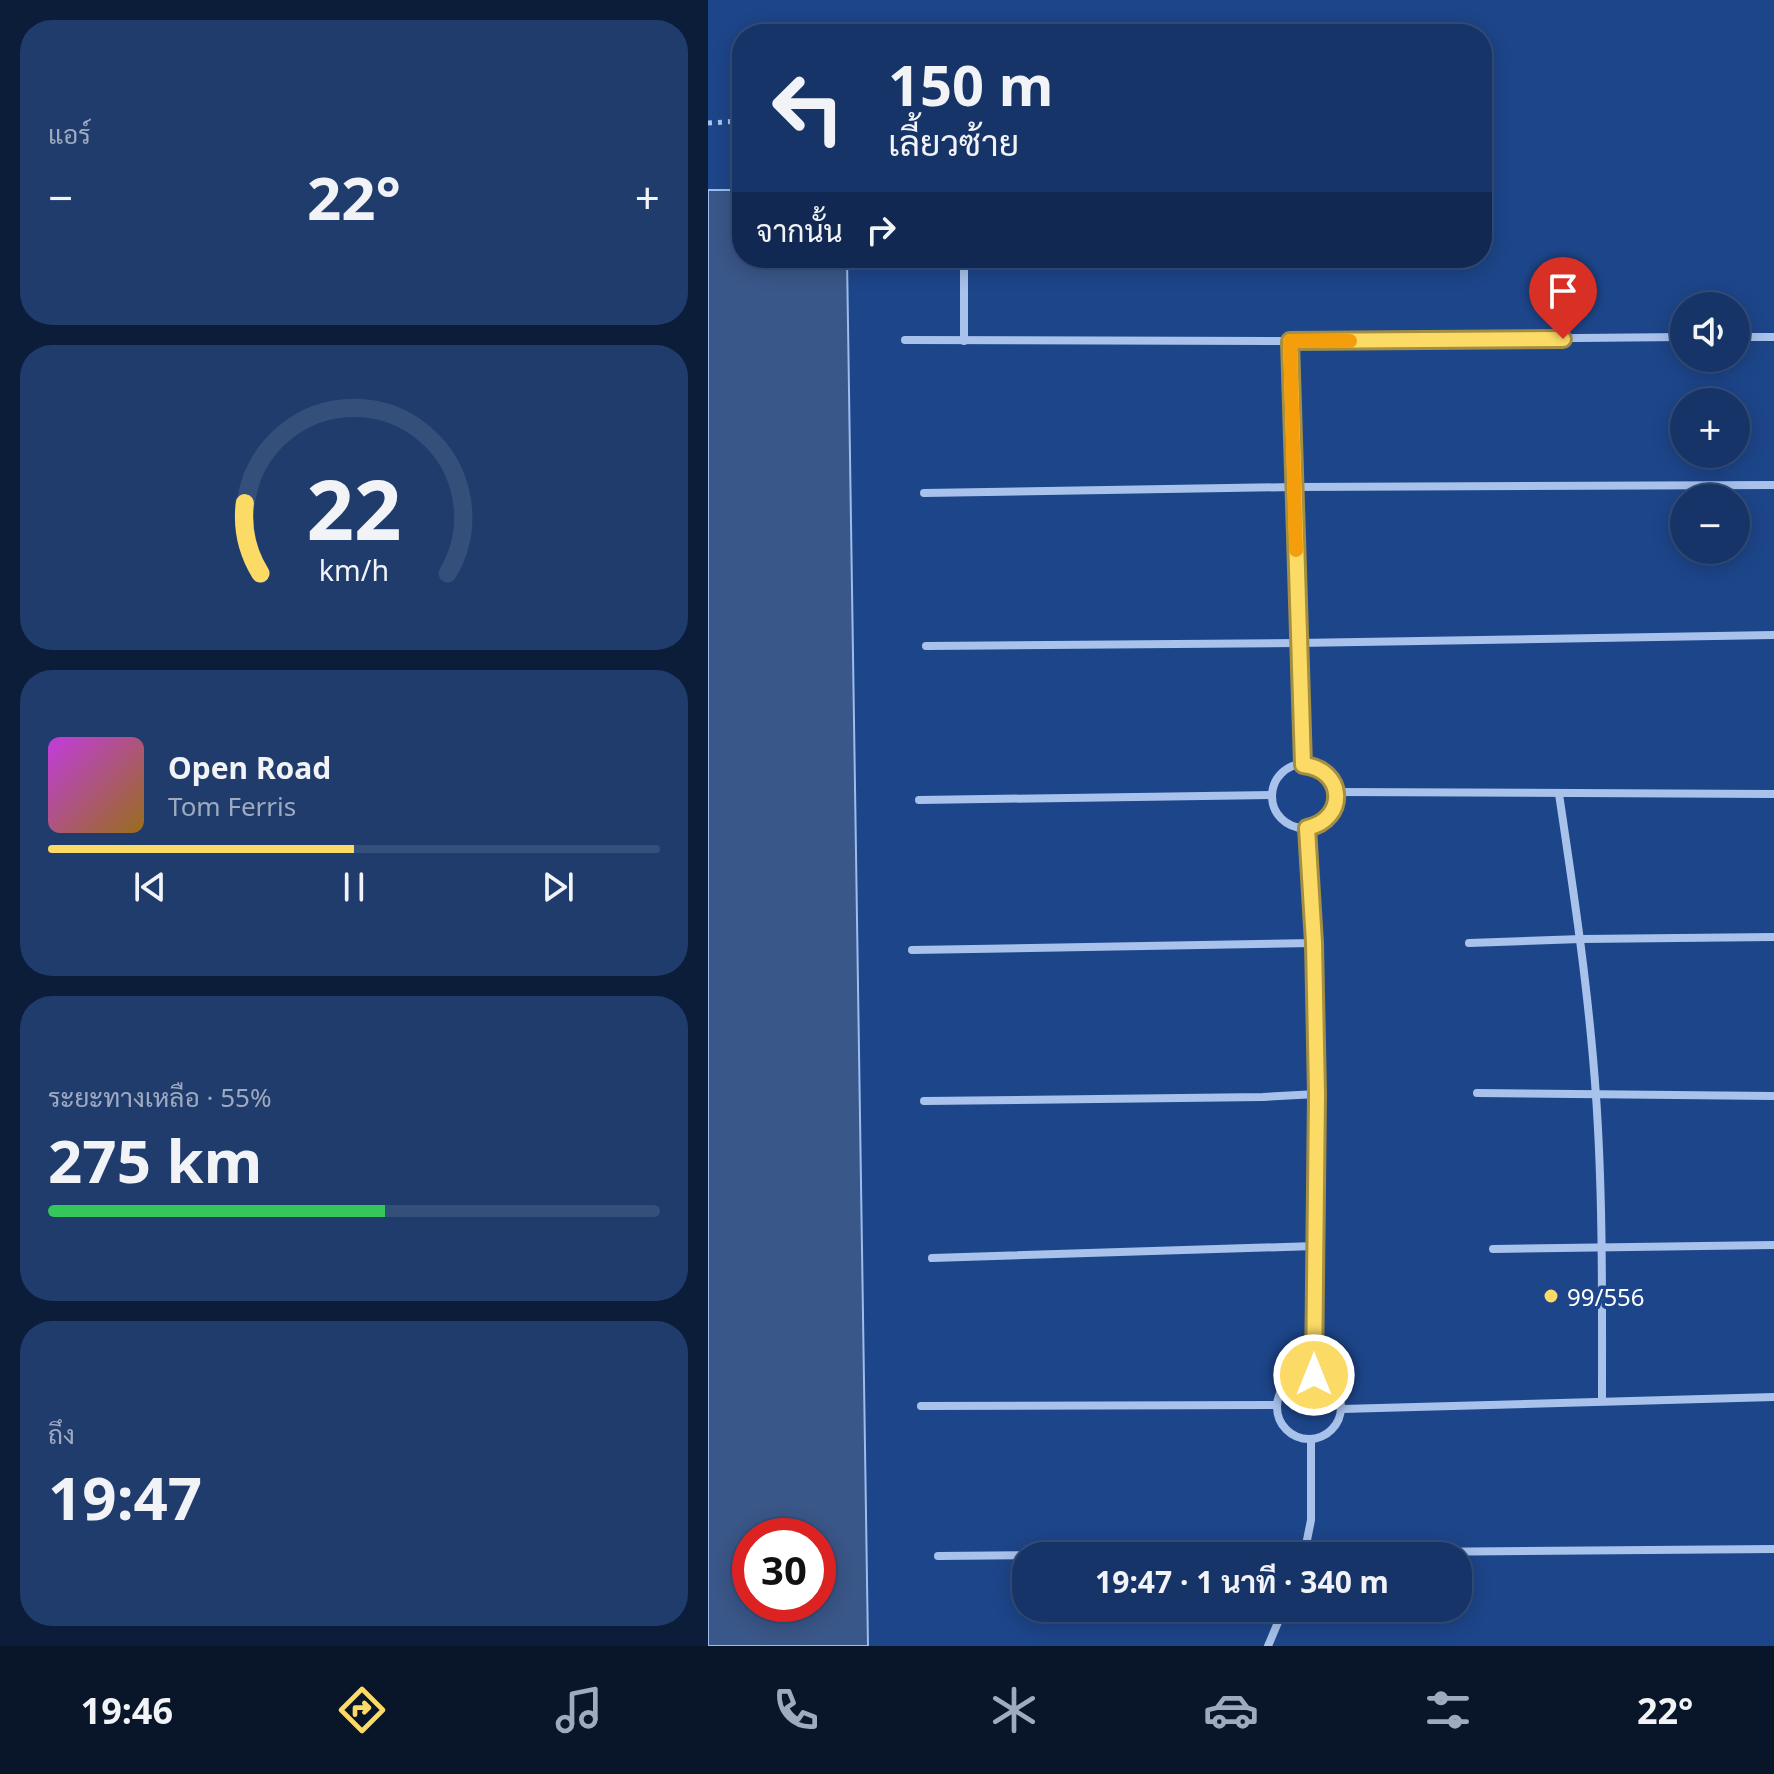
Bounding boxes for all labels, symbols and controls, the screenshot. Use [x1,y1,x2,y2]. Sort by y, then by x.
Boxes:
text: 150 m [888,46,1053,122]
icon: left [756,56,860,160]
text: แอร์ [48,116,91,152]
text: เลี้ยวซ้าย [888,118,1019,167]
text: 22° [307,156,401,238]
text: − [48,167,73,227]
text: + [635,167,660,227]
icon: right [859,208,903,252]
text: จากนั้น [756,210,843,251]
pin [1529,257,1597,339]
icon: arrive [1541,269,1585,313]
map controls [1670,292,1750,564]
button: sound [1670,292,1750,372]
button: + [1670,388,1750,468]
text: 22 [306,450,402,563]
button: − [1670,484,1750,564]
text: km/h [319,550,389,589]
text: Open Road [168,747,331,788]
text: Tom Ferris [168,788,296,824]
icon: previous [128,865,172,909]
icon: pause [332,865,376,909]
icon: next [536,865,580,909]
text: ระยะทางเหลือ · 55% [48,1079,272,1115]
text: 275 km [48,1119,262,1201]
place label: 99/556 [1567,1280,1645,1313]
marker: 99/556 [1542,1287,1560,1305]
position arrow [1272,1333,1356,1417]
text: ถึง [48,1416,75,1452]
text: 19:47 [48,1456,202,1538]
speed limit sign: 30 [732,1518,836,1622]
text: 19:47 · 1 นาที · 340 m [1095,1561,1389,1602]
icon: directions [334,1682,390,1738]
icon: music [551,1682,607,1738]
icon: phone [768,1682,824,1738]
icon: climate [986,1682,1042,1738]
icon: car [1203,1682,1259,1738]
icon: filters [1420,1682,1476,1738]
text: 19:46 [81,1686,173,1735]
text: 22° [1637,1686,1693,1735]

